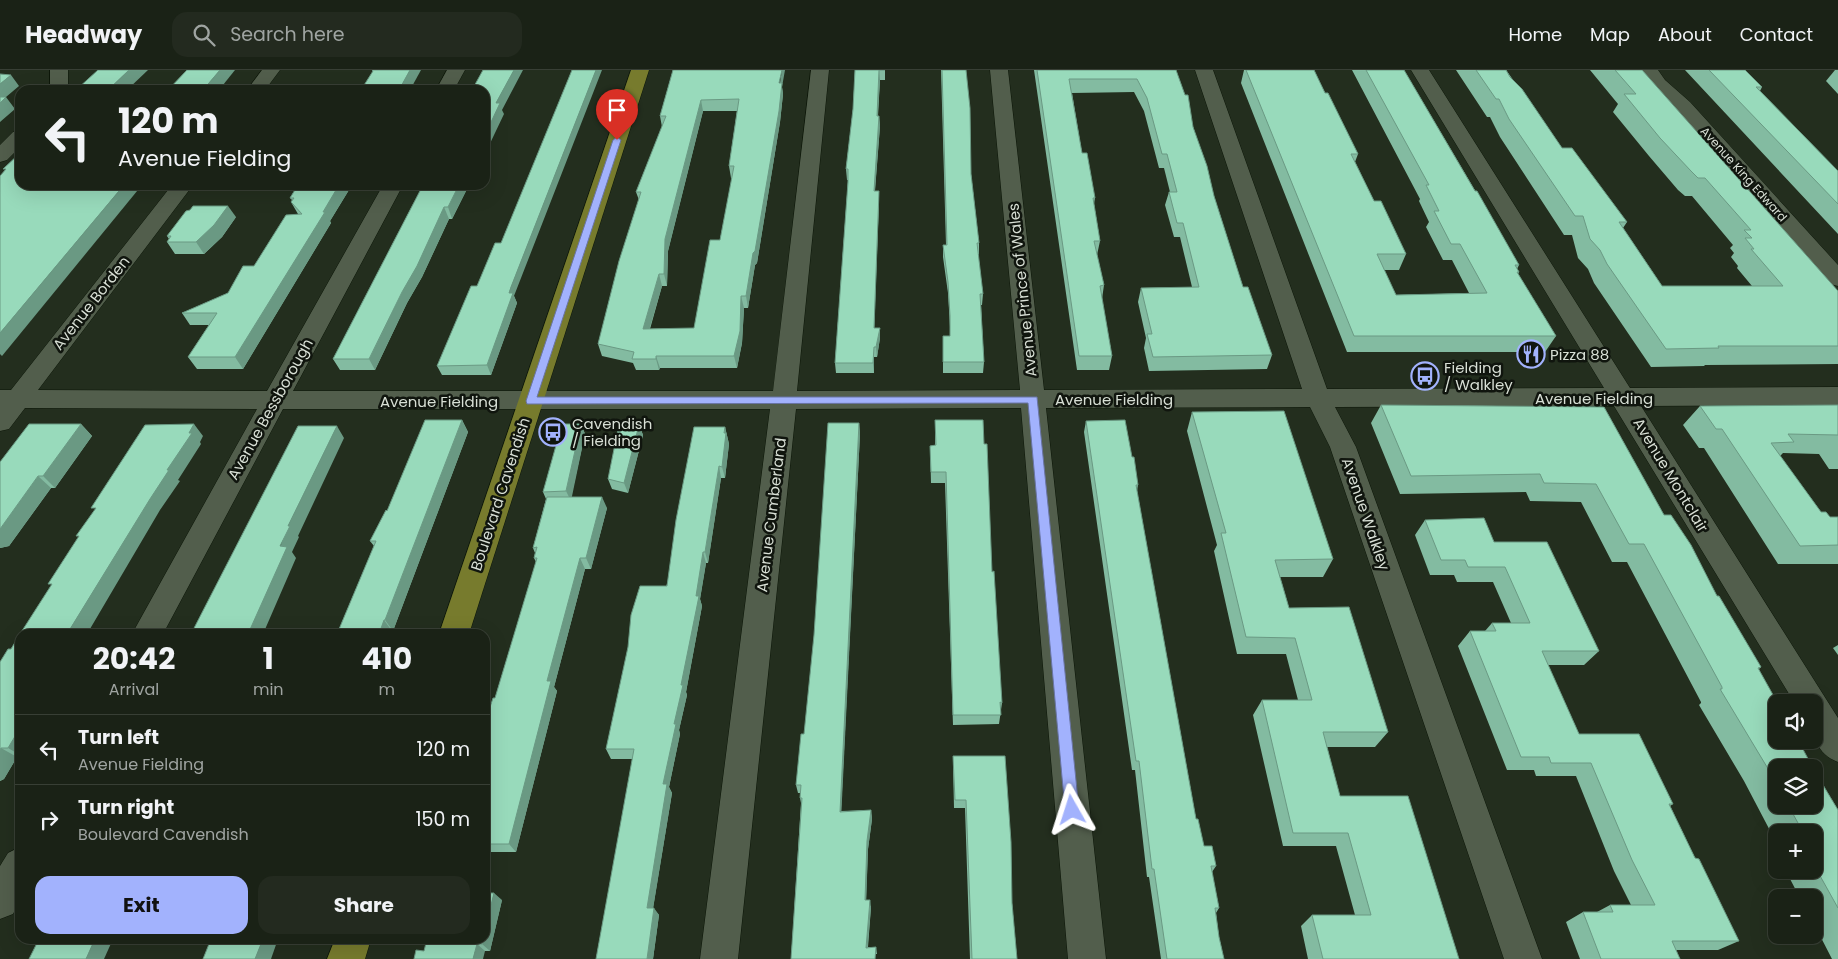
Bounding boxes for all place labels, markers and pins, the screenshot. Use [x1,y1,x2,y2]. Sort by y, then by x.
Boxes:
pin [596,89,638,140]
restaurant icon: Pizza 88 [1516,339,1546,369]
place label: Pizza 88 [1550,344,1609,365]
place label: Fielding / Walkley [1444,357,1513,395]
bus stop icon: Fielding / Walkley [1410,361,1440,391]
place label: Cavendish / Fielding [572,413,652,451]
bus stop icon: Cavendish / Fielding [538,417,568,447]

